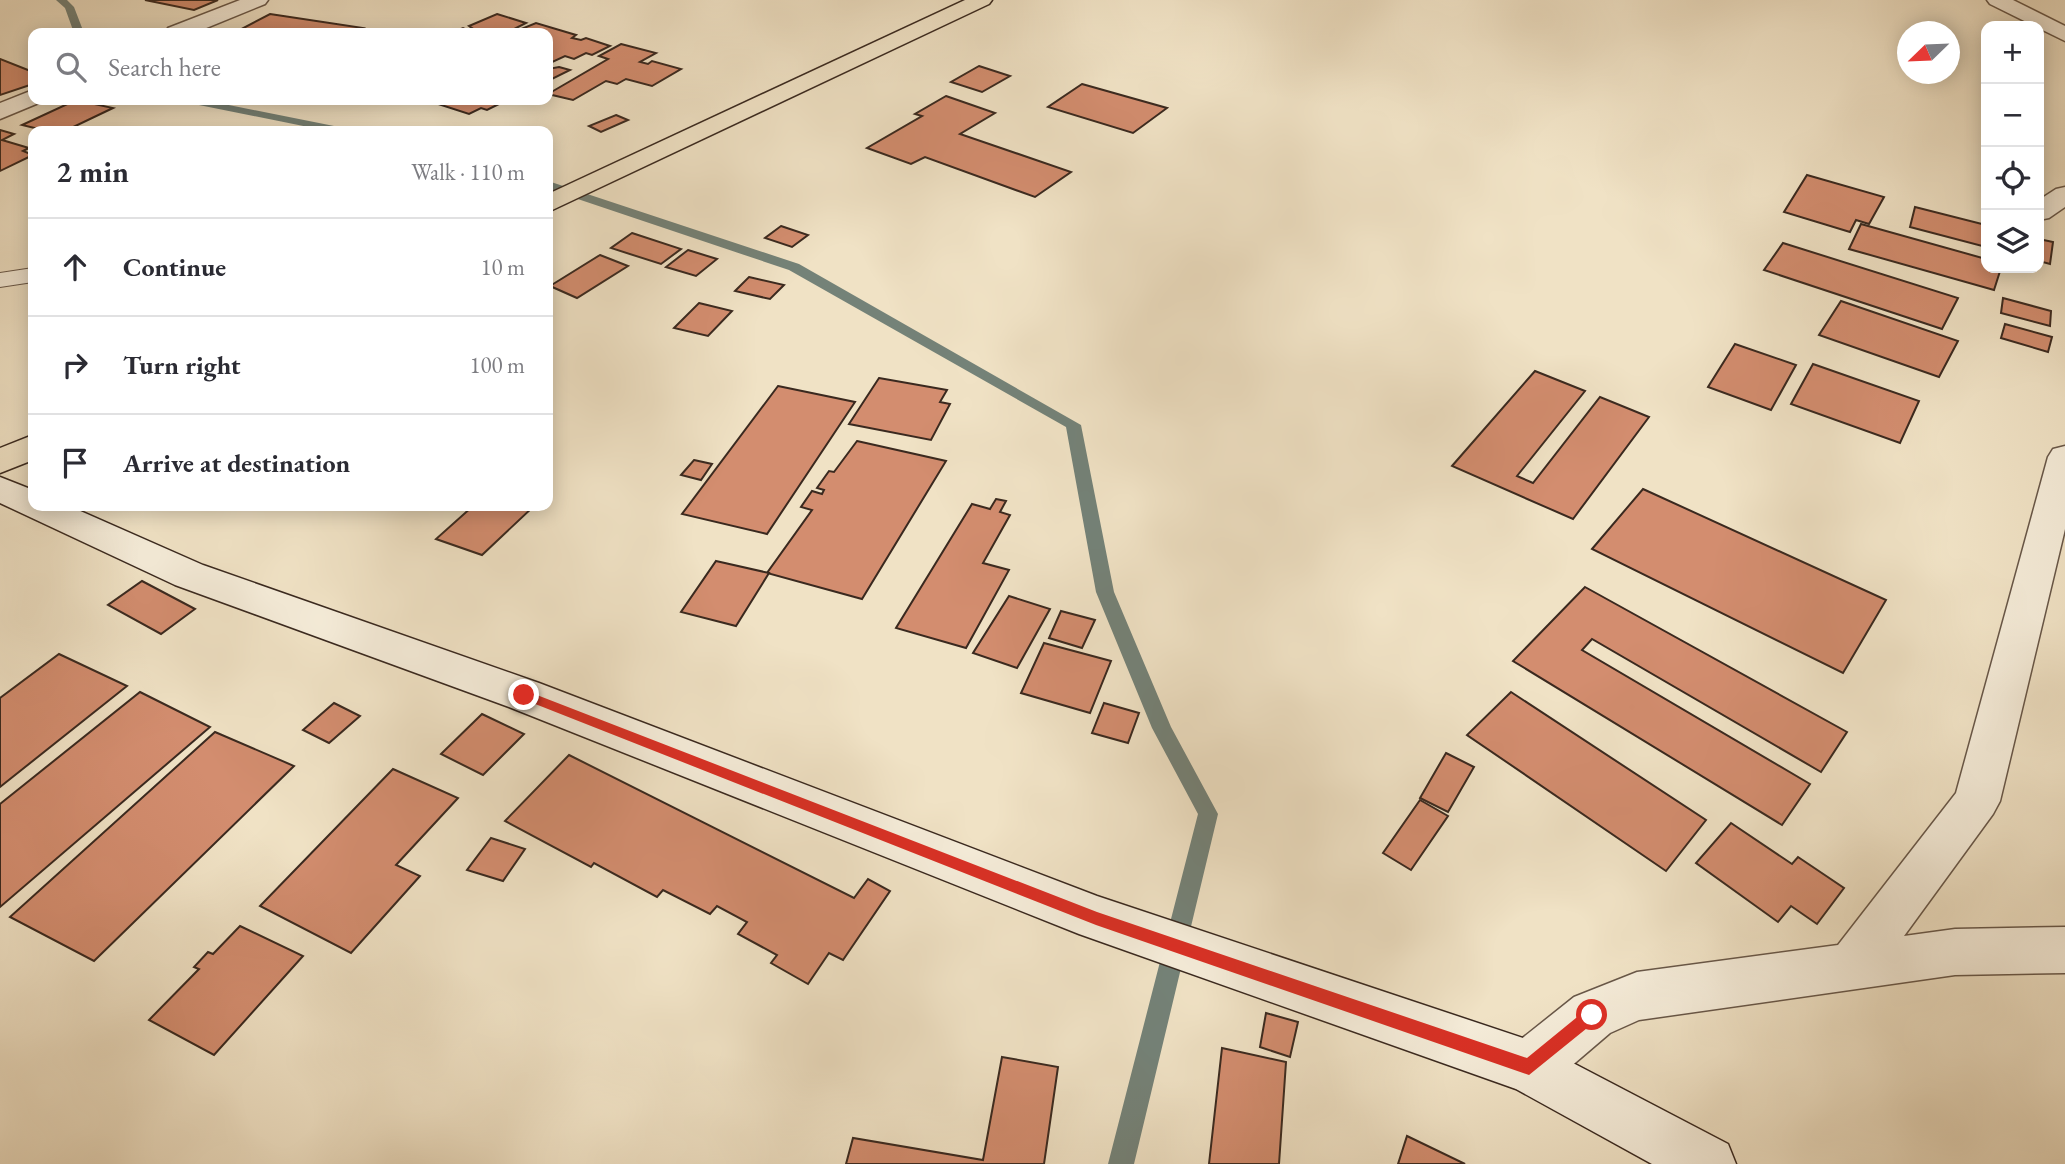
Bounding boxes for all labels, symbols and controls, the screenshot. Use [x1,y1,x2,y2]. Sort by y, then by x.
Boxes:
north arrow [1897,21,1960,84]
map controls [1981,21,2044,273]
button: + [1981,21,2044,84]
search box [28,28,553,105]
icon: search [52,48,90,86]
text: Search here [108,50,221,84]
button: − [1981,84,2044,147]
button: locate [1981,147,2044,210]
text: 2 min [56,152,129,191]
text: Walk · 110 m [411,157,525,187]
button: layers [1981,210,2044,273]
icon: ahead [56,248,94,286]
text: Continue [123,250,226,284]
text: 10 m [480,252,525,282]
icon: right [56,346,94,384]
text: Turn right [123,348,241,382]
text: 100 m [469,350,525,380]
icon: arrive [56,444,94,482]
text: Arrive at destination [123,446,350,480]
route end [508,679,539,710]
route start [1576,999,1607,1030]

